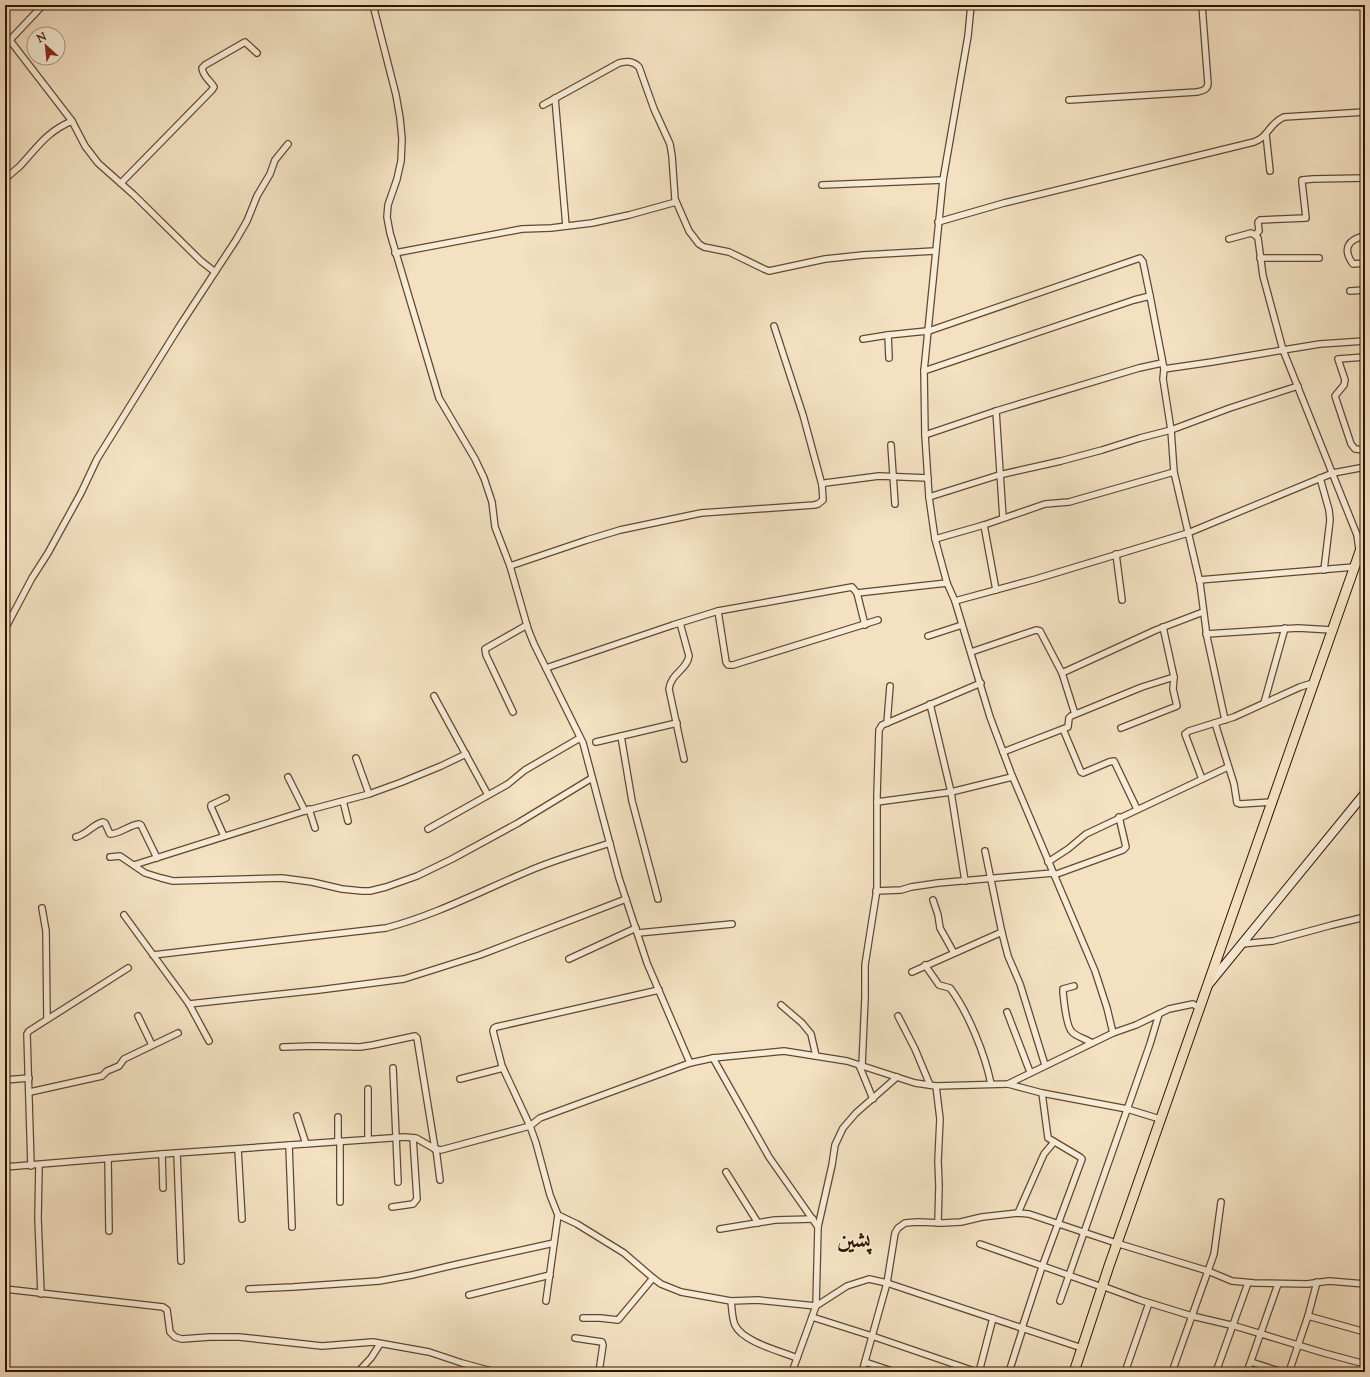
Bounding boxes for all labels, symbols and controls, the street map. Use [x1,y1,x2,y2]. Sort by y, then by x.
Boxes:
north arrow [26,26,66,66]
text: N [33,29,50,48]
district label: پشین [837,1225,873,1258]

